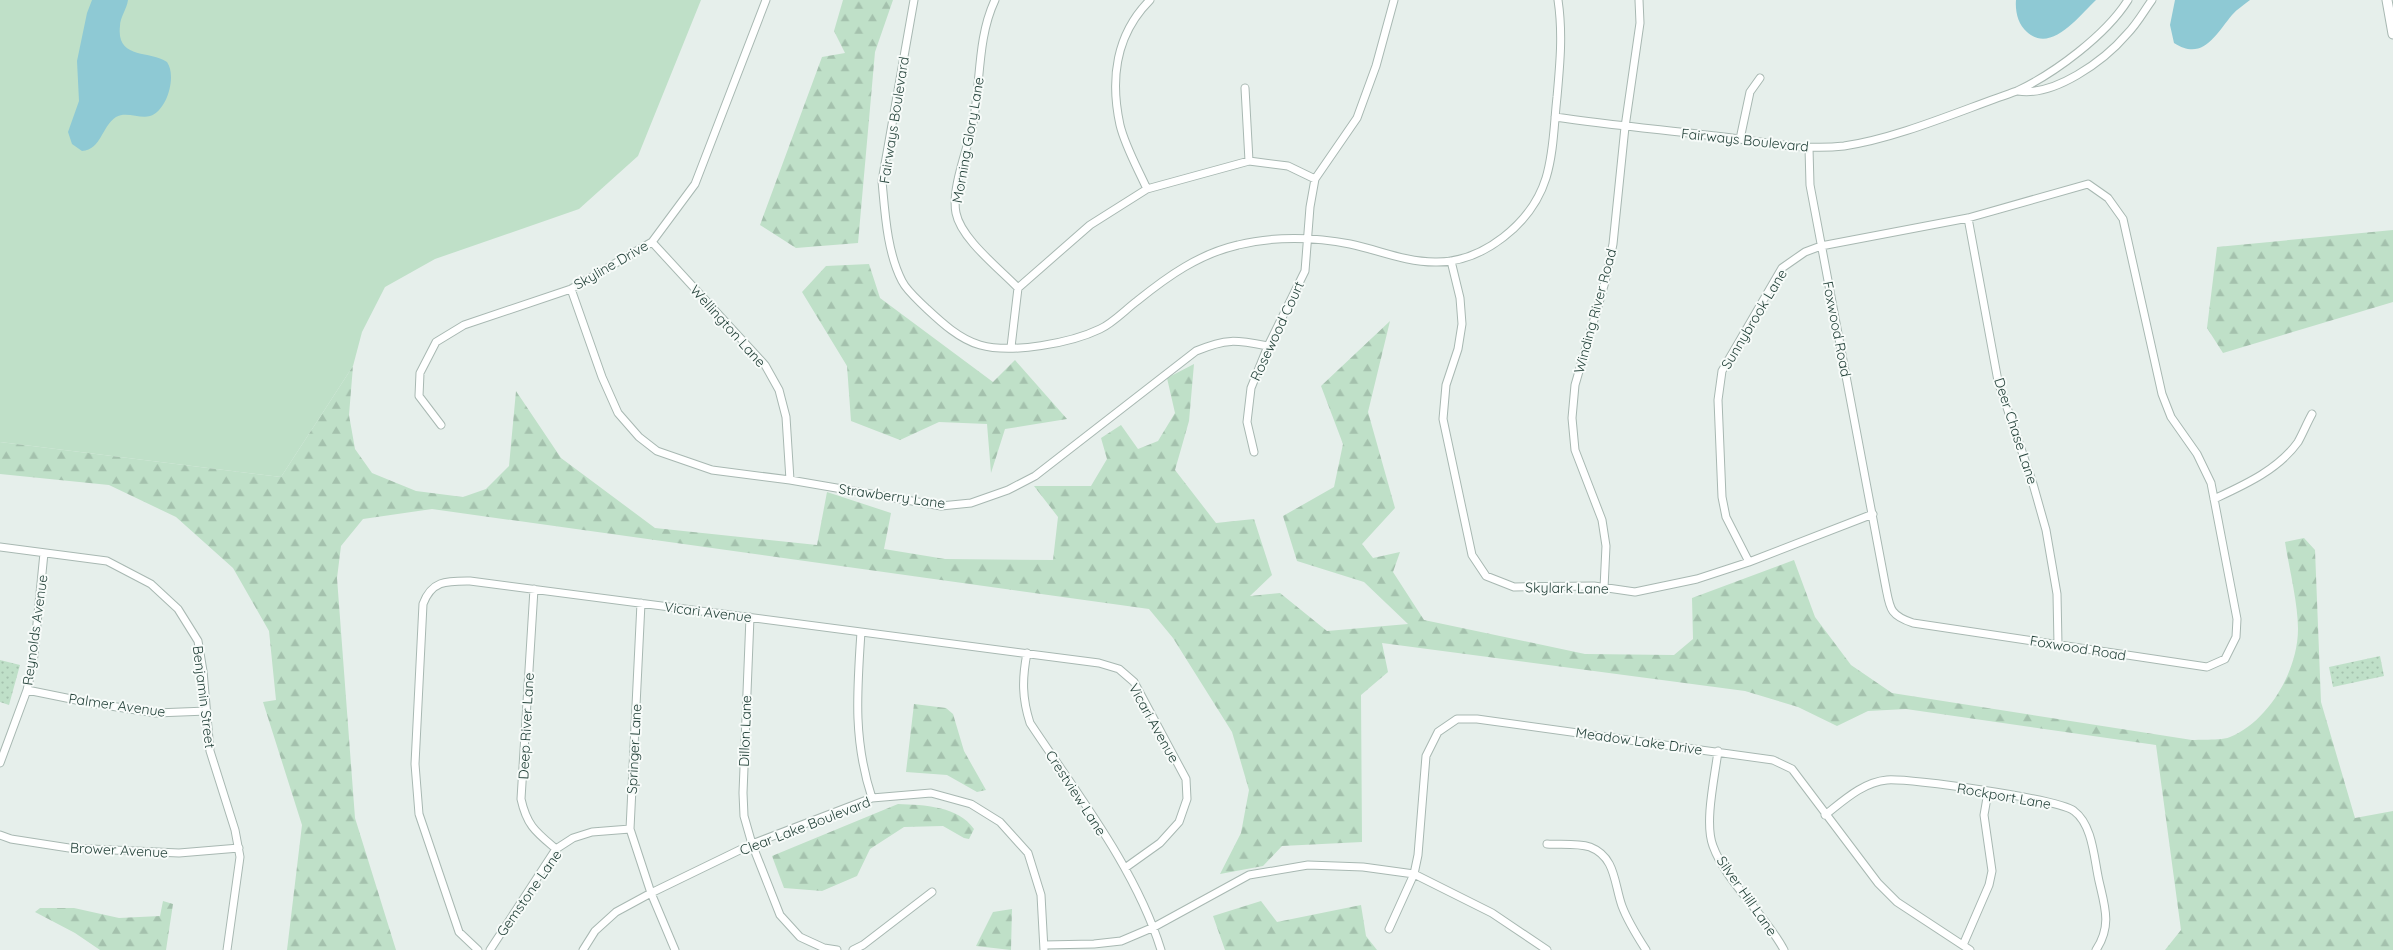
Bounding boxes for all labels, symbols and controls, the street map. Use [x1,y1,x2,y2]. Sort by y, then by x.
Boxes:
street label: Fairways Boulevard [875,55,913,185]
street label: Morning Glory Lane [948,76,988,204]
street label: Fairways Boulevard [1680,124,1810,156]
street label: Skyline Drive [571,236,652,294]
street label: Winding River Road [1570,247,1620,375]
street label: Sunnybrook Lane [1717,266,1791,372]
street label: Rosewood Court [1246,278,1308,384]
street label: Foxwood Road [1819,280,1855,378]
street label: Wellington Lane [686,281,770,371]
street label: Deer Chase Lane [1990,375,2042,487]
street label: Strawberry Lane [837,480,947,512]
street label: Reynolds Avenue [18,573,52,686]
street label: Skylark Lane [1525,578,1609,598]
street label: Vicari Avenue [663,598,753,626]
street label: Foxwood Road [2029,632,2127,664]
street label: Benjamin Street [189,645,219,750]
street label: Deep River Lane [514,672,538,780]
street label: Vicari Avenue [1125,680,1183,766]
street label: Palmer Avenue [67,689,167,721]
street label: Dillon Lane [735,695,755,767]
street label: Springer Lane [623,703,645,795]
street label: Meadow Lake Drive [1574,723,1704,759]
street label: Crestview Lane [1042,747,1110,839]
street label: Rockport Lane [1955,779,2053,813]
street label: Clear Lake Boulevard [737,793,873,859]
street label: Brower Avenue [70,838,169,862]
street label: Gemstone Lane [492,846,566,940]
street label: Silver Hill Lane [1713,853,1781,940]

